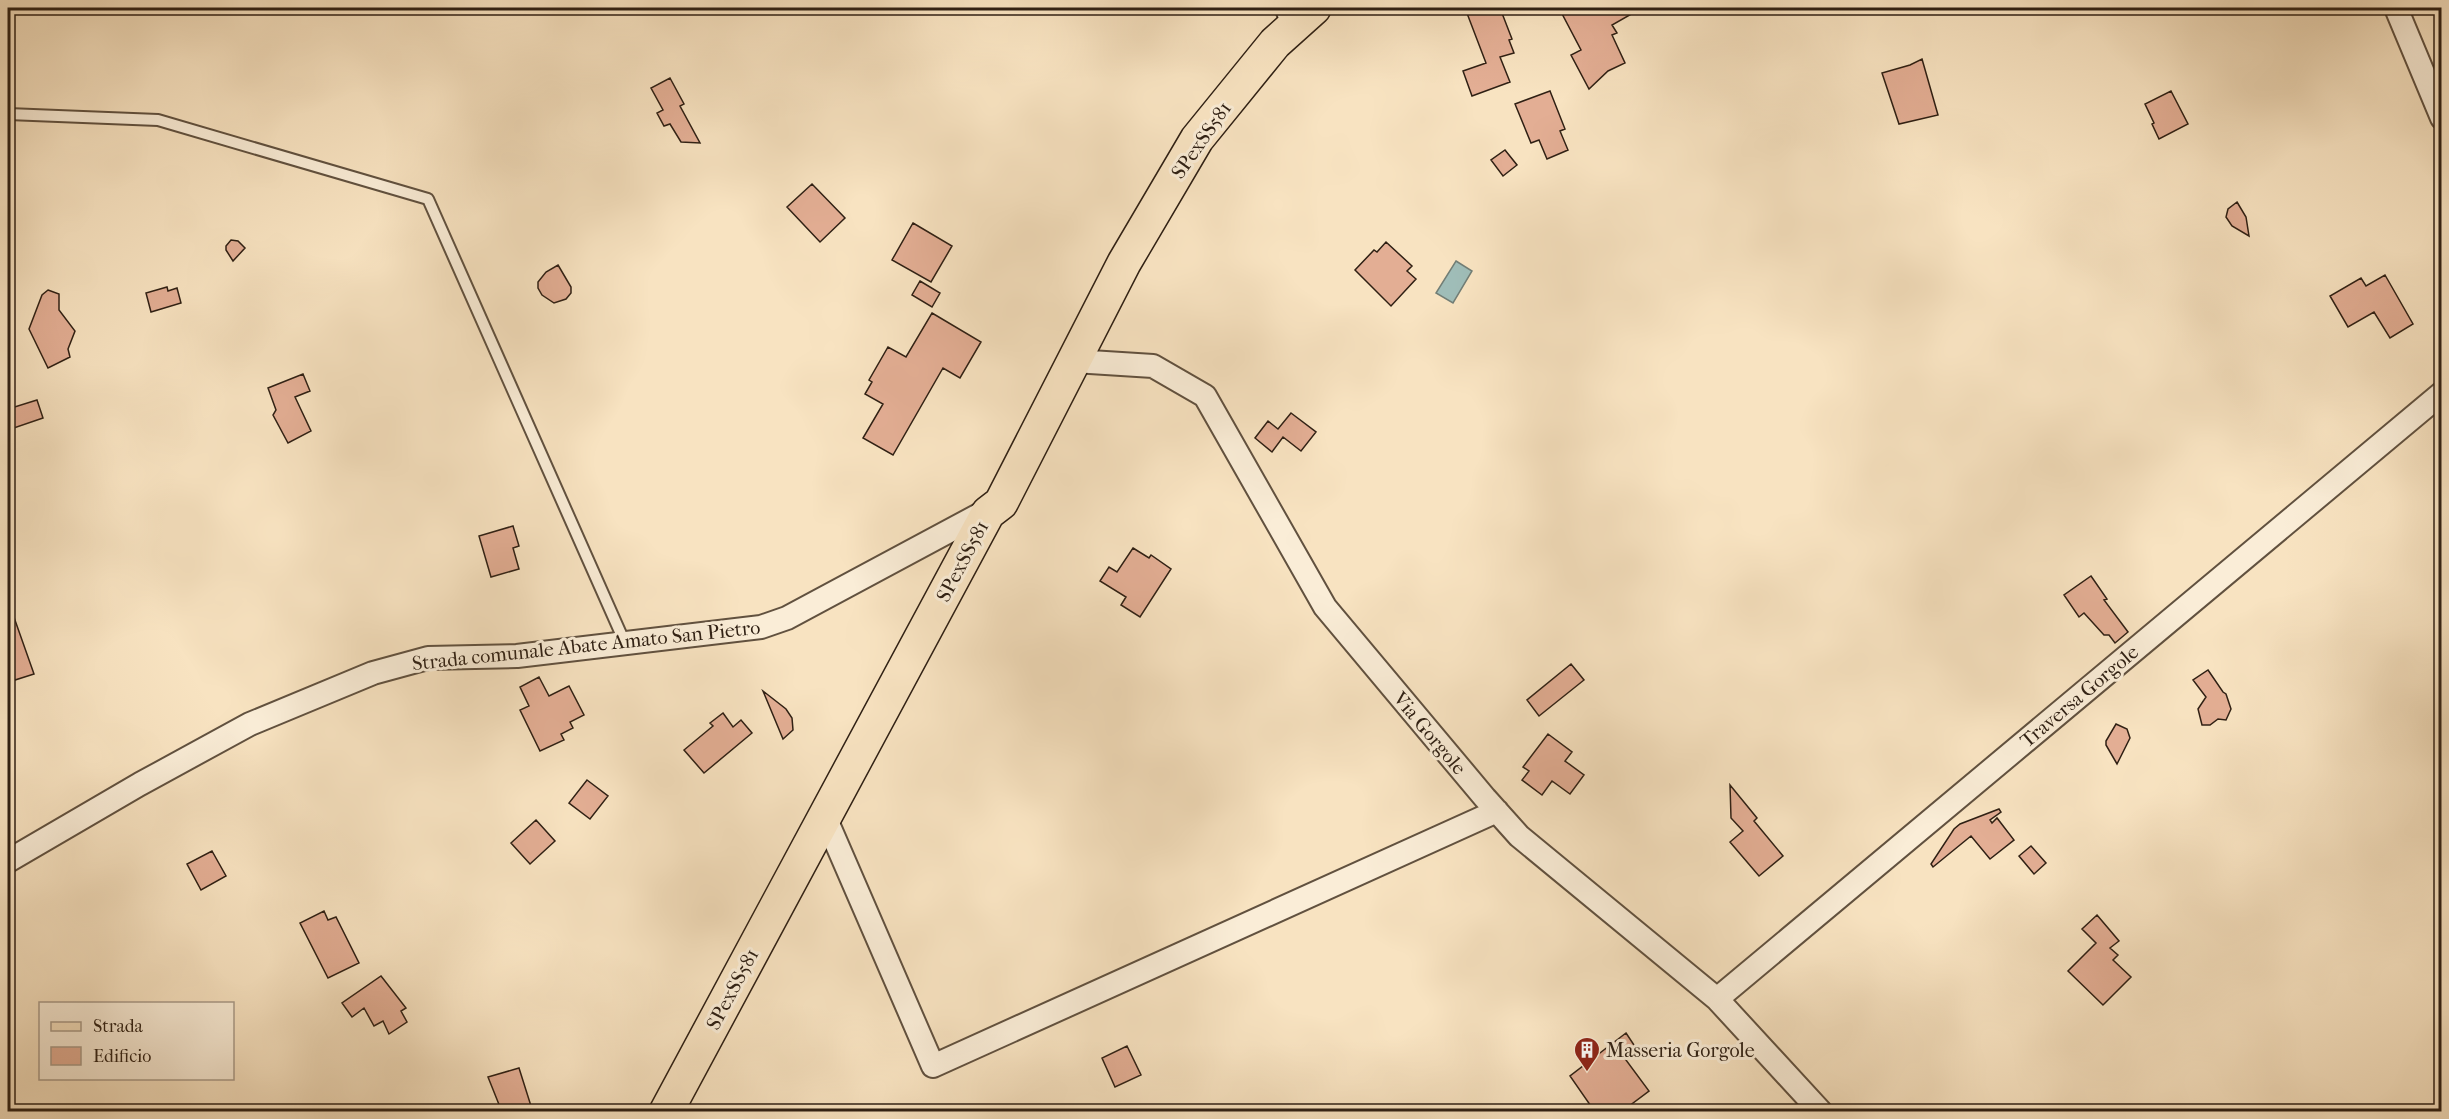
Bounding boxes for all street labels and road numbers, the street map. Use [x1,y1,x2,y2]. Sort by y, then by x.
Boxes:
street label: SPexSS581 [1167,97,1236,183]
street label: SPexSS581 [931,517,993,606]
street label: Strada comunale Abate Amato San Pietro [411,616,761,675]
street label: Traversa Gorgole [2016,640,2143,752]
street label: Via Gorgole [1388,687,1471,779]
street label: SPexSS581 [701,945,763,1034]

